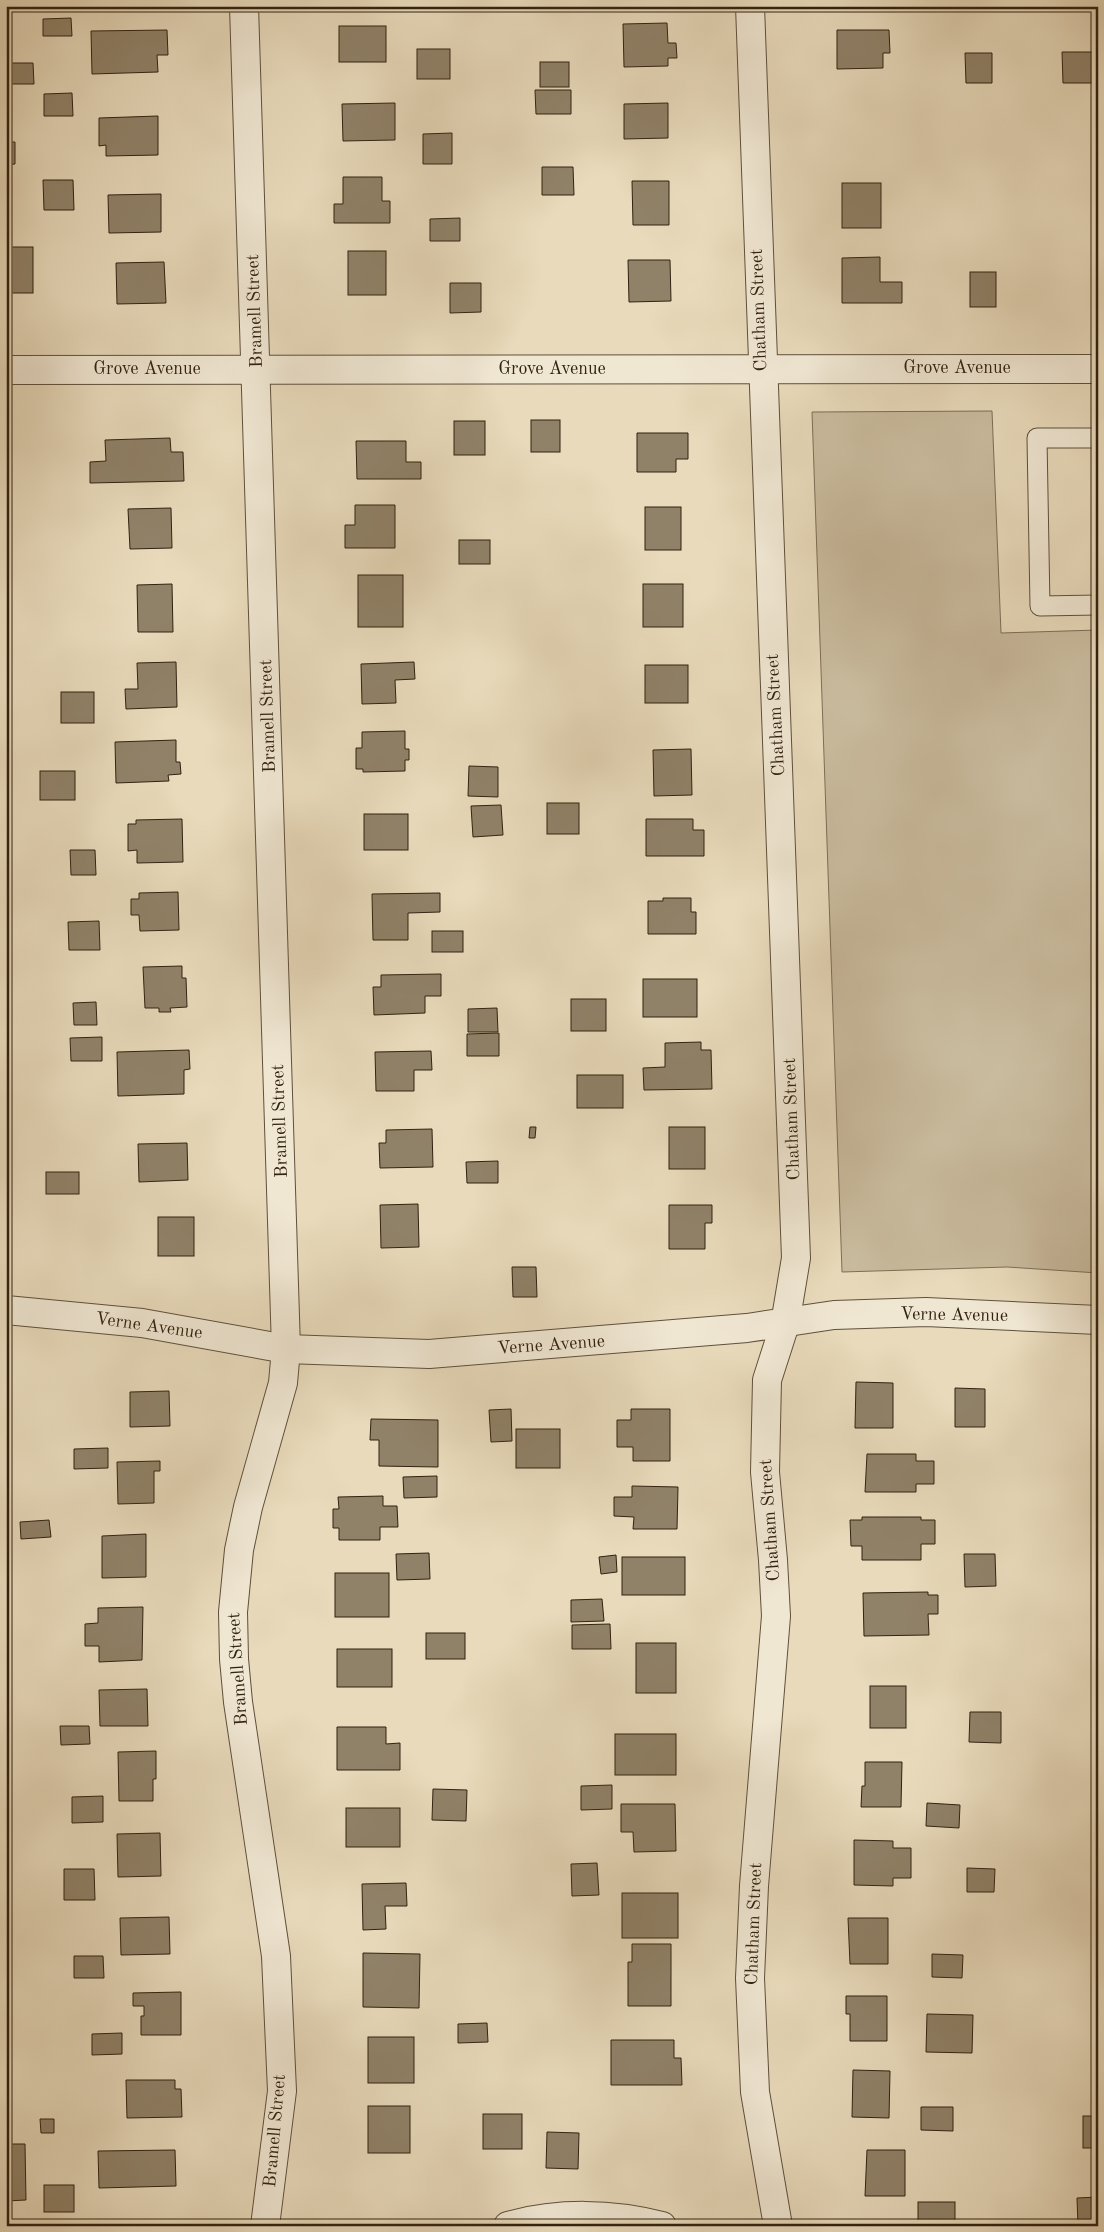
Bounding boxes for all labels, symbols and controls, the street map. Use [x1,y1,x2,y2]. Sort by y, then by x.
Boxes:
street label: Chatham Street [748,248,770,372]
street label: Bramell Street [244,254,266,368]
street label: Grove Avenue [903,359,1011,377]
street label: Grove Avenue [93,360,201,378]
street label: Grove Avenue [498,360,606,378]
street label: Chatham Street [764,653,788,777]
street label: Bramell Street [257,659,279,773]
street label: Chatham Street [781,1057,803,1181]
street label: Bramell Street [269,1064,291,1178]
street label: Verne Avenue [900,1305,1008,1325]
street label: Verne Avenue [94,1310,204,1342]
street label: Verne Avenue [496,1332,606,1358]
street label: Chatham Street [757,1458,783,1582]
street label: Bramell Street [225,1612,251,1726]
street label: Chatham Street [743,1862,765,1986]
street label: Bramell Street [261,2074,289,2188]

